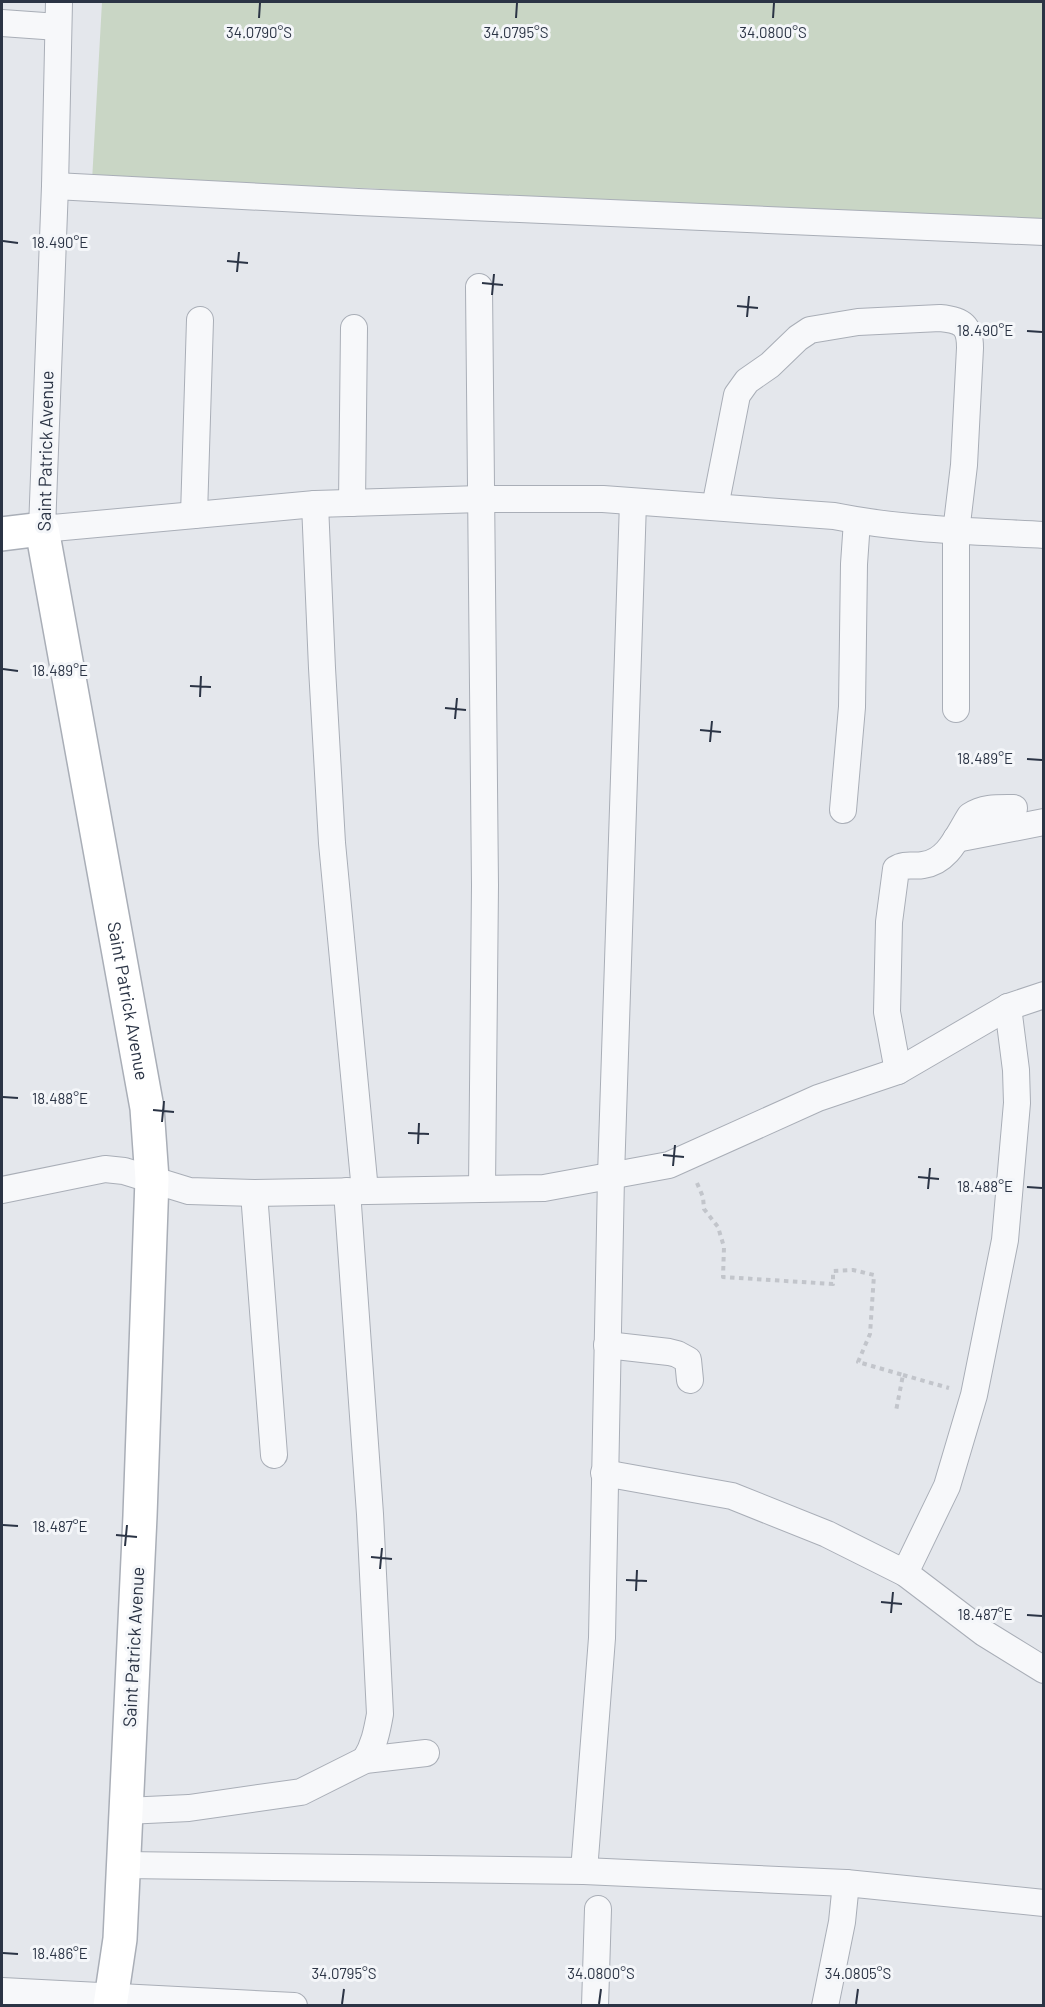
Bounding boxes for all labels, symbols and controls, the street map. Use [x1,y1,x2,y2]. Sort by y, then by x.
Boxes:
text: 34.0790°S [226,23,292,41]
text: 34.0795°S [483,23,549,41]
text: 34.0800°S [739,23,807,41]
text: 18.490°E [32,233,88,251]
text: 18.490°E [957,321,1013,339]
street label: Saint Patrick Avenue [33,370,57,532]
text: 18.489°E [32,661,88,679]
text: 18.489°E [957,749,1013,767]
street label: Saint Patrick Avenue [103,920,154,1082]
text: 18.488°E [32,1089,88,1107]
text: 18.488°E [957,1177,1013,1195]
text: 18.487°E [32,1517,88,1535]
street label: Saint Patrick Avenue [118,1566,148,1728]
text: 18.487°E [957,1605,1013,1623]
text: 18.486°E [32,1944,88,1962]
text: 34.0795°S [311,1964,377,1982]
text: 34.0800°S [567,1964,635,1982]
text: 34.0805°S [825,1964,891,1982]

